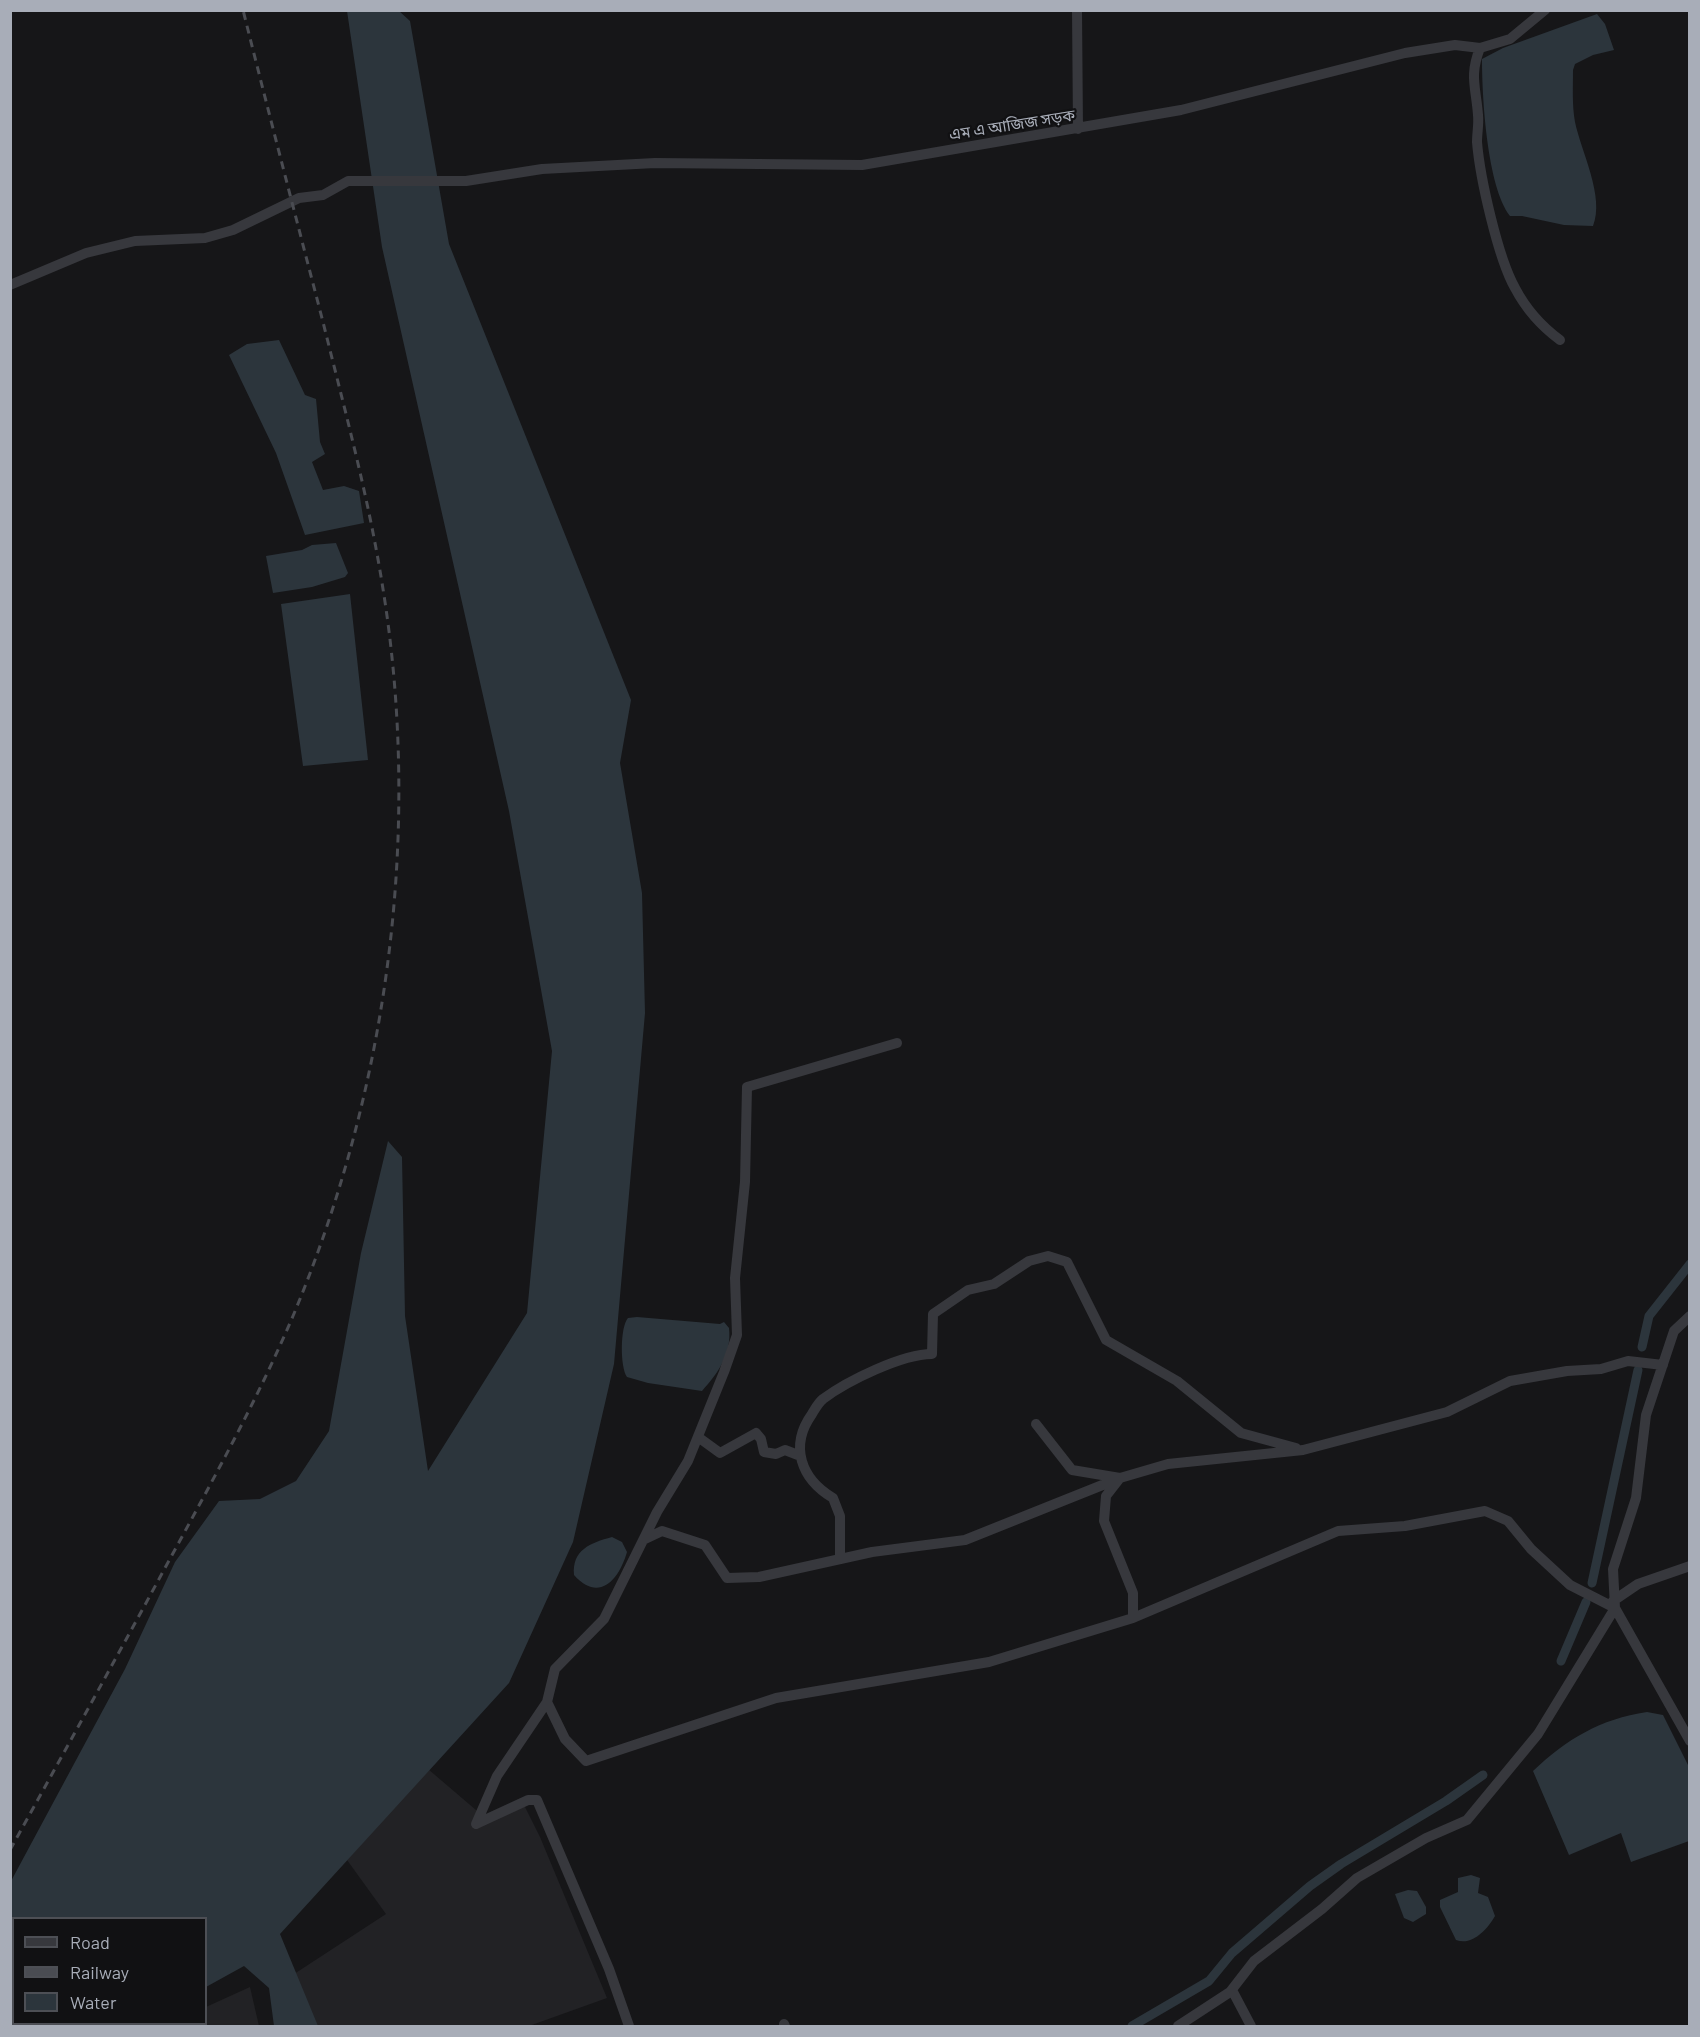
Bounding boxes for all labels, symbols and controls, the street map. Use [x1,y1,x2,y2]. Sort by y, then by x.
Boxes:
street label: এম এ আজিজ সড়ক [948,106,1076,144]
legend [12,1917,207,2025]
text: Road [70,1931,110,1953]
text: Railway [70,1961,129,1983]
text: Water [70,1991,117,2013]

